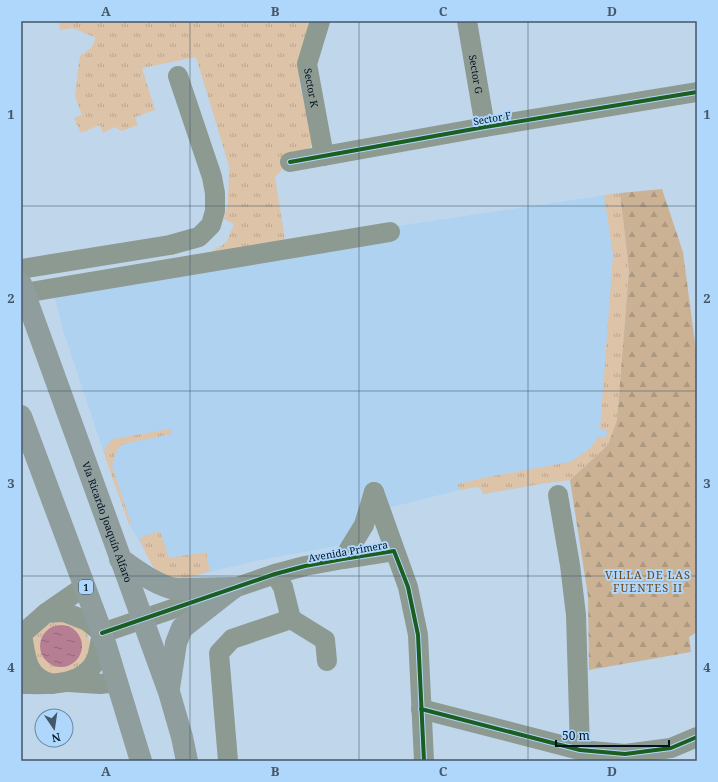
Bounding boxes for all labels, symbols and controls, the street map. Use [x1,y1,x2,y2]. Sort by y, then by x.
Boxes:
text: A [101,2,111,20]
text: B [271,2,280,20]
text: C [439,2,448,20]
text: D [607,2,617,20]
street label: Sector G [466,54,486,95]
street label: Sector K [301,67,322,109]
text: 1 [7,105,15,123]
text: 1 [703,105,711,123]
street label: Sector F [472,108,512,128]
text: 2 [7,289,15,307]
text: 2 [703,289,711,307]
street label: Vía Ricardo Joaquín Alfaro [79,459,136,584]
text: 3 [7,474,15,492]
text: 3 [703,474,711,492]
street label: Avenida Primera [307,537,389,565]
district label: VILLA DE LAS FUENTES II [605,567,691,595]
road number: 1 [79,580,93,594]
text: 4 [7,658,15,676]
text: 4 [703,658,711,676]
north arrow [34,708,74,748]
scale bar [556,722,669,748]
text: 50 m [562,727,590,744]
text: N [50,730,62,747]
text: A [101,762,111,780]
text: B [271,762,280,780]
text: C [439,762,448,780]
text: D [607,762,617,780]

